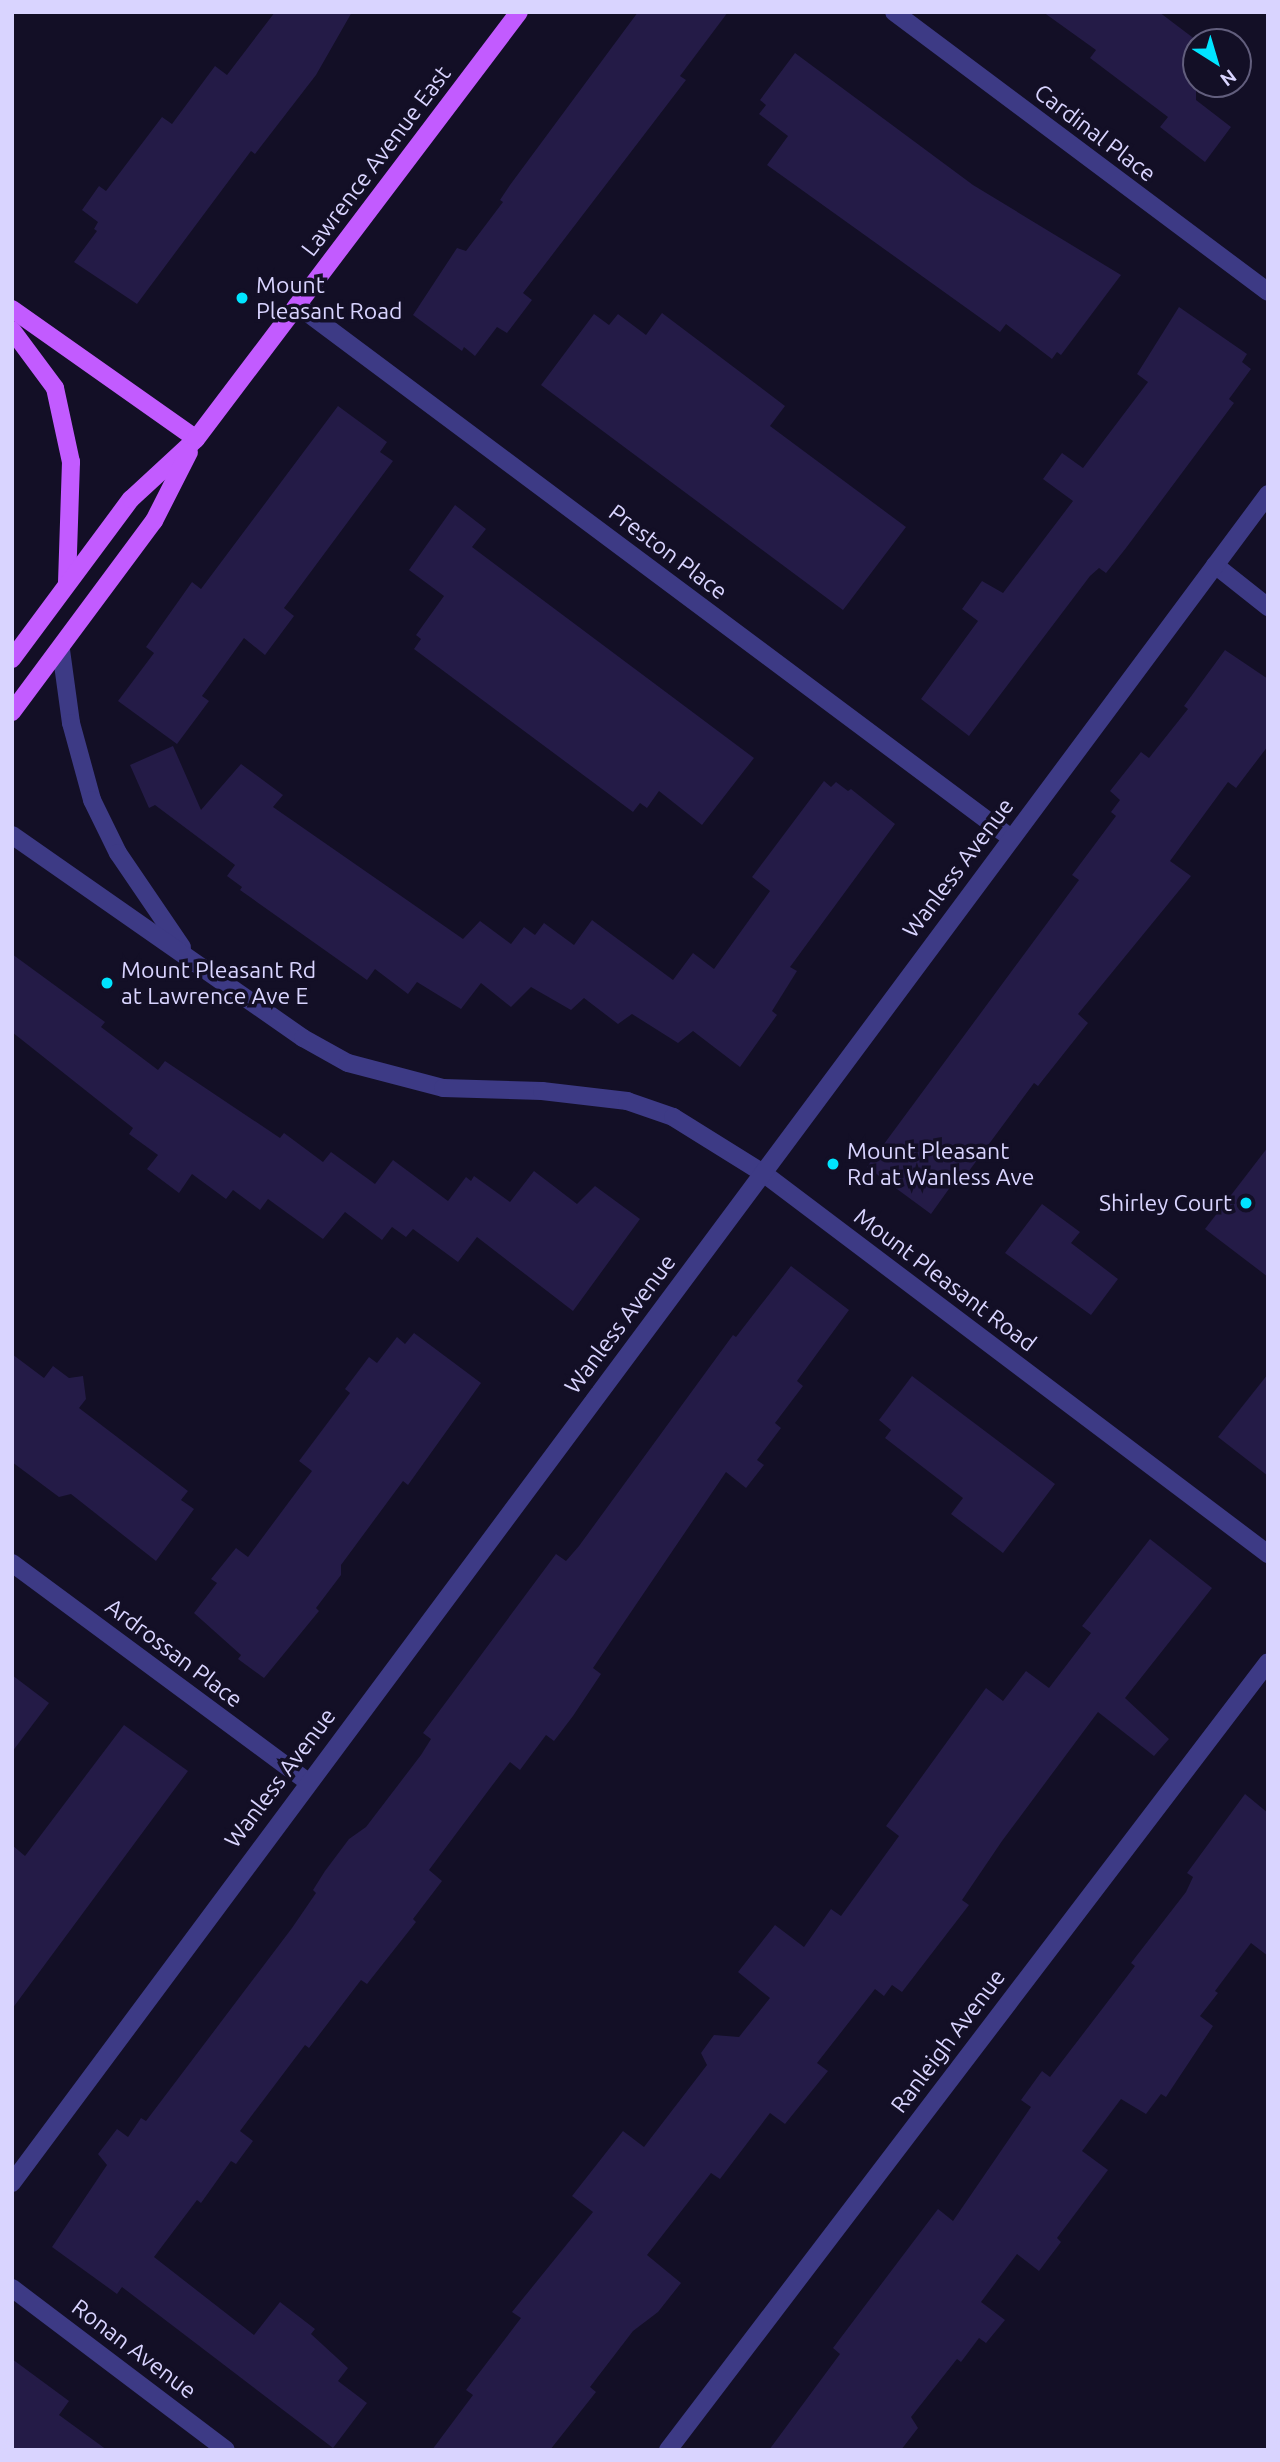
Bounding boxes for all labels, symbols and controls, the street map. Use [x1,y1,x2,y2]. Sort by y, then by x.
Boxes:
north arrow [1182,28,1252,98]
street label: Lawrence Avenue East [295,60,457,262]
text: N [1216,65,1241,91]
street label: Cardinal Place [1029,78,1161,188]
place label: Mount Pleasant Road [256,271,403,325]
marker: Mount Pleasant Road [234,290,250,306]
street label: Preston Place [603,499,733,605]
street label: Wanless Avenue [897,793,1019,943]
place label: Mount Pleasant Rd at Lawrence Ave E [121,956,316,1010]
marker: Mount Pleasant Rd at Lawrence Ave E [99,975,115,991]
place label: Mount Pleasant Rd at Wanless Ave [847,1137,1034,1191]
marker: Mount Pleasant Rd at Wanless Ave [825,1156,841,1172]
place label: Shirley Court [1099,1189,1232,1217]
marker: Shirley Court [1238,1195,1254,1211]
street label: Mount Pleasant Road [849,1203,1041,1357]
street label: Wanless Avenue [559,1249,681,1399]
street label: Ardrossan Place [100,1593,248,1713]
street label: Wanless Avenue [219,1703,341,1853]
street label: Ranleigh Avenue [885,1964,1011,2118]
street label: Ronan Avenue [66,2293,202,2405]

